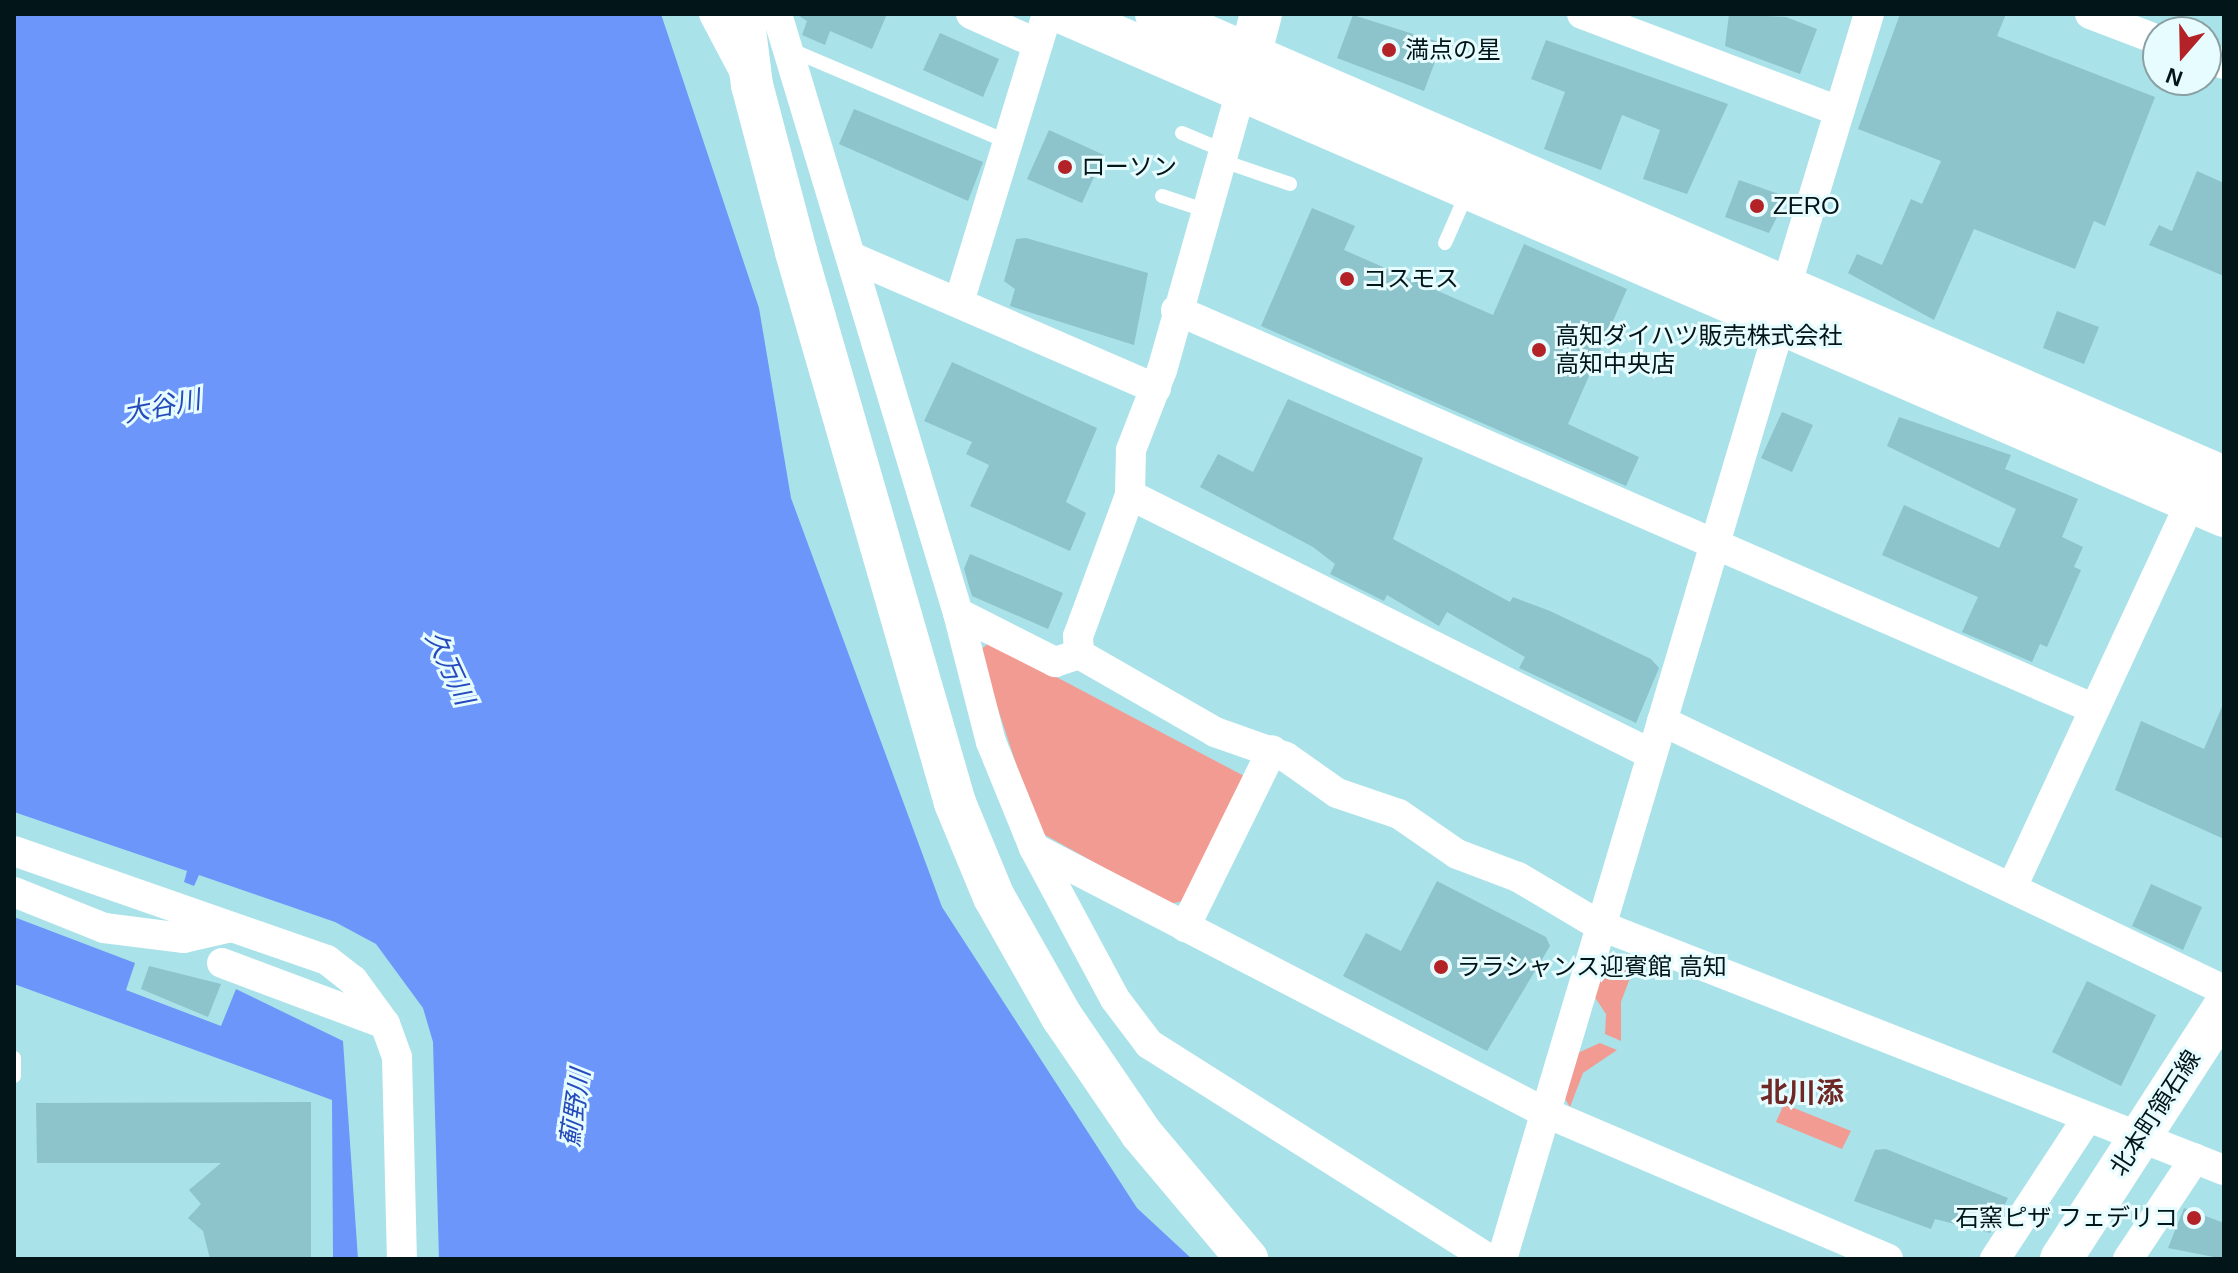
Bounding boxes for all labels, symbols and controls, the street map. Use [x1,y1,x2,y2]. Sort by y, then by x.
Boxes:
north arrow [2142,16,2222,96]
place label: 満点の星 [1405,36,1501,64]
marker: 満点の星 [1380,41,1398,59]
text: N [2163,63,2186,92]
place label: ローソン [1081,153,1177,181]
marker: ローソン [1056,158,1074,176]
place label: ZERO [1773,192,1840,220]
marker: ZERO [1748,197,1766,215]
place label: コスモス [1363,265,1459,293]
marker: コスモス [1338,270,1356,288]
place label: 高知ダイハツ販売株式会社 高知中央店 [1555,322,1843,378]
marker: 高知ダイハツ販売株式会社 高知中央店 [1530,341,1548,359]
water label: 大谷川 [121,384,203,430]
water label: 久万川 [418,626,480,710]
place label: ララシャンス迎賓館 高知 [1457,953,1728,981]
marker: ララシャンス迎賓館 高知 [1432,958,1450,976]
street label: 北本町領石線 [2104,1045,2206,1181]
water label: 薊野川 [555,1067,597,1149]
district label: 北川添 [1760,1076,1844,1110]
place label: 石窯ピザ フェデリコ [1955,1204,2178,1232]
marker: 石窯ピザ フェデリコ [2185,1209,2203,1227]

